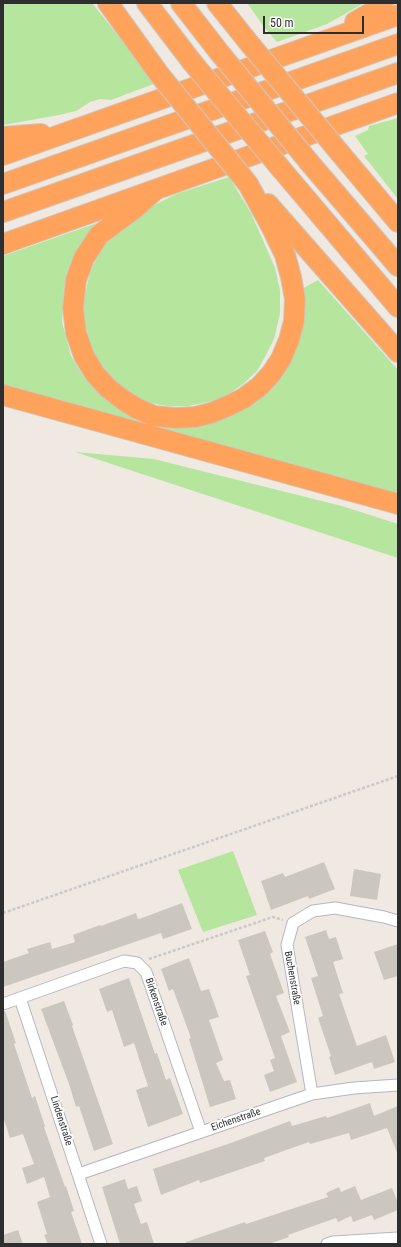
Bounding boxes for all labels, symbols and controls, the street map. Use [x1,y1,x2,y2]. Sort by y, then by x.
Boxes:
scale bar [265,8,366,34]
text: 50 m [270,16,294,30]
street label: Buchenstraße [281,950,303,1006]
street label: Birkenstraße [142,976,170,1028]
street label: Lindenstraße [47,1095,75,1147]
street label: Eichenstraße [210,1106,262,1134]

